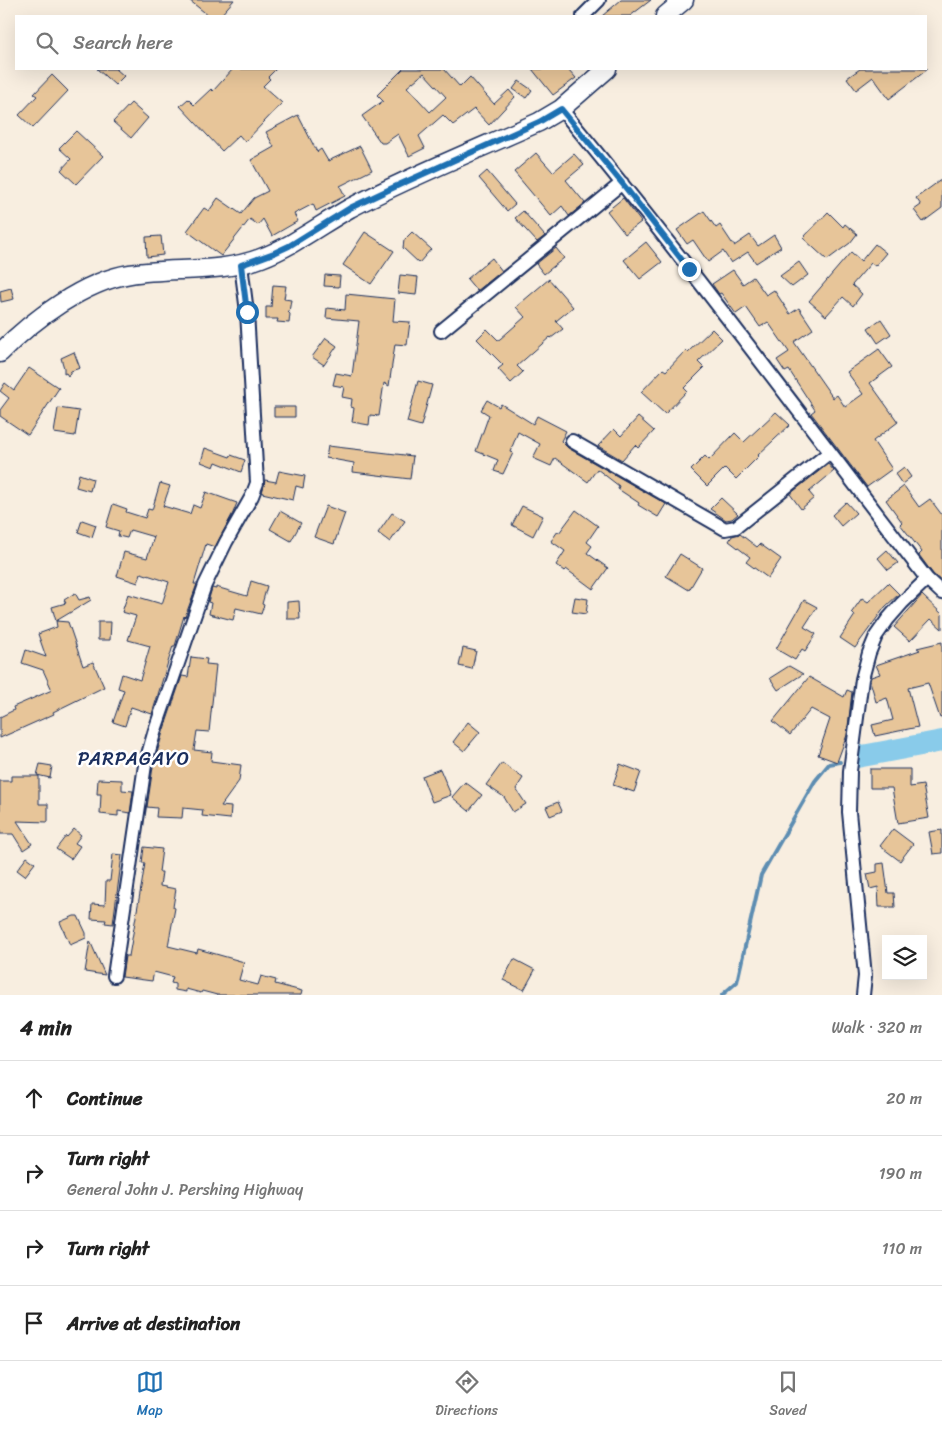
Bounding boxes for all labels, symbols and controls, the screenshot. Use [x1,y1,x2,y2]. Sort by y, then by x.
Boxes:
search box [15,15,927,70]
text: Search here [73,26,173,59]
icon: search [33,29,61,57]
route end [678,258,701,281]
route start [236,301,259,324]
district label: PARPAGAYO [78,742,190,775]
map controls [882,935,927,980]
button: layers [882,935,927,980]
text: 4 min [20,1009,72,1047]
text: Walk · 320 m [831,1013,922,1042]
text: Continue [67,1082,143,1115]
icon: ahead [20,1084,48,1112]
text: 20 m [886,1084,922,1113]
text: Turn right [67,1142,149,1175]
icon: right [20,1159,48,1187]
text: 190 m [879,1159,922,1188]
text: General John J. Pershing Highway [67,1175,303,1204]
text: Turn right [67,1232,149,1265]
icon: right [20,1234,48,1262]
text: 110 m [882,1234,922,1263]
text: Arrive at destination [67,1307,240,1340]
icon: arrive [20,1309,48,1337]
tab: Map [136,1368,164,1423]
tab: Directions [435,1368,498,1423]
tab: Saved [769,1368,806,1423]

